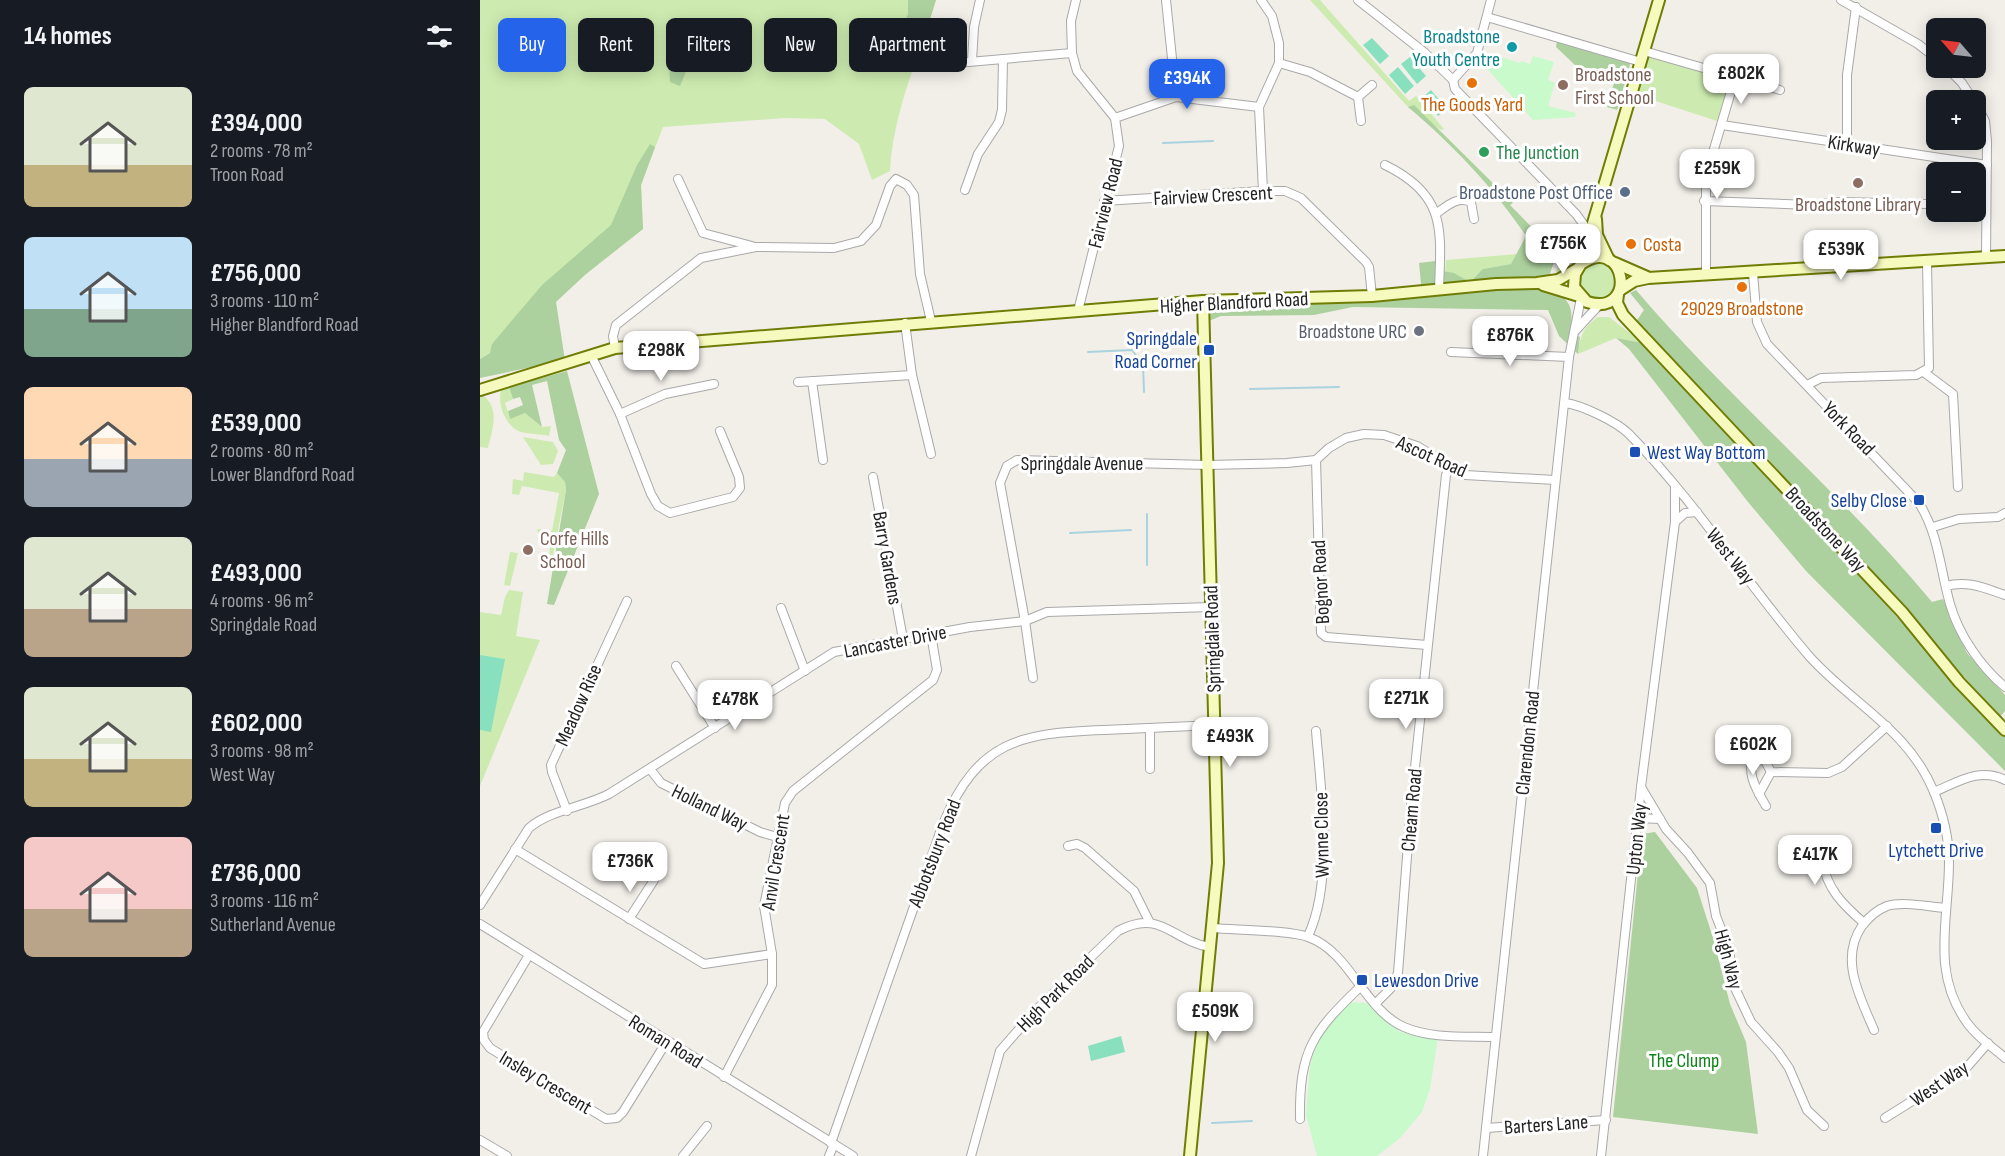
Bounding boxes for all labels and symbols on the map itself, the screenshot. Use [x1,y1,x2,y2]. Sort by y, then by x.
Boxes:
north arrow [1926,18,1986,78]
place label: Broadstone Youth Centre [1412,25,1500,72]
marker: Broadstone Youth Centre [1505,40,1519,54]
pin: £802K [1699,54,1783,105]
pin: £394K [1145,59,1229,110]
place label: Broadstone First School [1575,63,1654,110]
marker: The Goods Yard [1465,76,1479,90]
marker: Broadstone First School [1556,78,1570,92]
place label: The Goods Yard [1421,93,1523,117]
street label: Kirkway [1826,130,1882,162]
place label: The Junction [1496,141,1579,165]
marker: The Junction [1477,145,1491,159]
pin: £259K [1675,149,1759,200]
street label: Fairview Road [1083,156,1129,251]
marker: Broadstone Library [1851,176,1865,190]
street label: Fairview Crescent [1153,181,1273,211]
place label: Broadstone Post Office [1459,181,1613,205]
marker: Broadstone Post Office [1618,185,1632,199]
place label: Broadstone Library [1795,193,1921,217]
pin: £756K [1521,224,1605,275]
pin: £539K [1799,230,1883,281]
place label: Costa [1643,233,1682,257]
marker: Costa [1624,237,1638,251]
marker: 29029 Broadstone [1735,280,1749,294]
street label: Higher Blandford Road [1159,287,1309,319]
place label: 29029 Broadstone [1681,297,1803,321]
pin: £876K [1468,316,1552,367]
place label: Broadstone URC [1298,320,1407,344]
marker: Broadstone URC [1412,324,1426,338]
place label: Springdale Road Corner [1115,327,1197,374]
pin: £298K [619,331,703,382]
marker: Springdale Road Corner [1202,343,1216,357]
street label: York Road [1817,397,1880,461]
street label: Ascot Road [1392,430,1471,483]
place label: West Way Bottom [1647,441,1765,465]
marker: West Way Bottom [1628,445,1642,459]
street label: Springdale Avenue [1021,452,1143,476]
street label: Broadstone Way [1780,482,1871,577]
place label: Selby Close [1831,489,1907,513]
marker: Selby Close [1912,493,1926,507]
street label: Barry Gardens [867,510,907,607]
street label: West Way [1701,524,1760,590]
place label: Corfe Hills School [540,527,609,574]
street label: Bognor Road [1307,539,1335,625]
marker: Corfe Hills School [521,543,535,557]
street label: Springdale Road [1199,585,1227,693]
street label: Lancaster Drive [842,620,949,664]
street label: Meadow Rise [550,661,608,750]
pin: £271K [1364,679,1448,730]
pin: £478K [693,680,777,731]
street label: Clarendon Road [1511,690,1545,796]
pin: £493K [1188,717,1272,768]
pin: £602K [1711,725,1795,776]
street label: Cheam Road [1396,768,1428,853]
street label: Holland Way [668,779,752,837]
street label: Wynne Close [1309,792,1335,878]
street label: Abbotsbury Road [903,796,966,912]
street label: Upton Way [1621,802,1653,876]
street label: Anvil Crescent [756,812,795,913]
marker: Lytchett Drive [1929,821,1943,835]
pin: £417K [1773,835,1857,886]
place label: Lytchett Drive [1888,839,1984,863]
pin: £736K [588,842,672,893]
street label: High Way [1709,927,1748,992]
street label: High Park Road [1012,950,1099,1037]
place label: Lewesdon Drive [1374,969,1479,993]
marker: Lewesdon Drive [1355,973,1369,987]
pin: £509K [1173,992,1257,1043]
street label: Roman Road [624,1010,707,1074]
street label: Insley Crescent [495,1046,596,1120]
park label: The Clump [1649,1049,1719,1073]
street label: West Way [1906,1056,1973,1112]
street label: Barters Lane [1503,1110,1589,1140]

